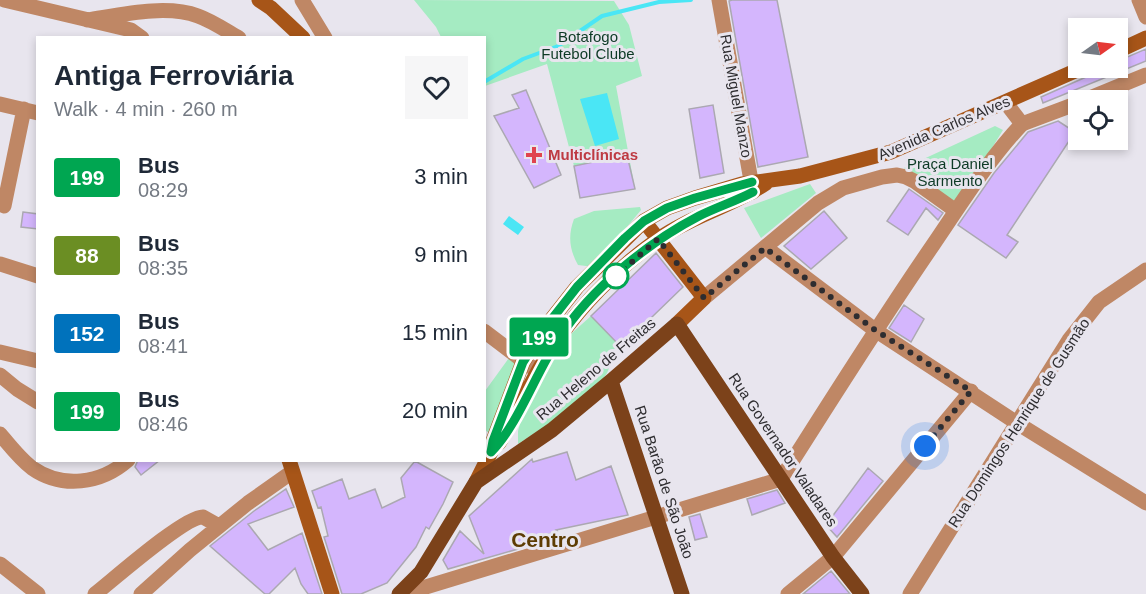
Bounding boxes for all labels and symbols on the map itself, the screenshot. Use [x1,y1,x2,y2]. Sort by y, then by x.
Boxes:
north arrow [1068,18,1128,78]
park label: Botafogo Futebol Clube [541,28,635,62]
street label: Rua Miguel Manzo [717,33,756,159]
street label: Avenida Carlos Alves [875,92,1012,163]
marker: Multiclínicas [525,146,543,164]
place label: Multiclínicas [548,146,638,163]
park label: Praça Daniel Sarmento [907,155,993,189]
unlabelled marker [603,263,629,289]
street label: Rua Heleno de Freitas [533,314,659,423]
street label: Rua Domingos Henrique de Gusmão [944,315,1093,531]
line badge: 199 [504,318,574,356]
street label: Rua Governador Valadares [726,370,841,530]
street label: Rua Barão de São João [632,403,697,561]
your location [910,431,940,461]
district label: Centro [511,528,579,551]

